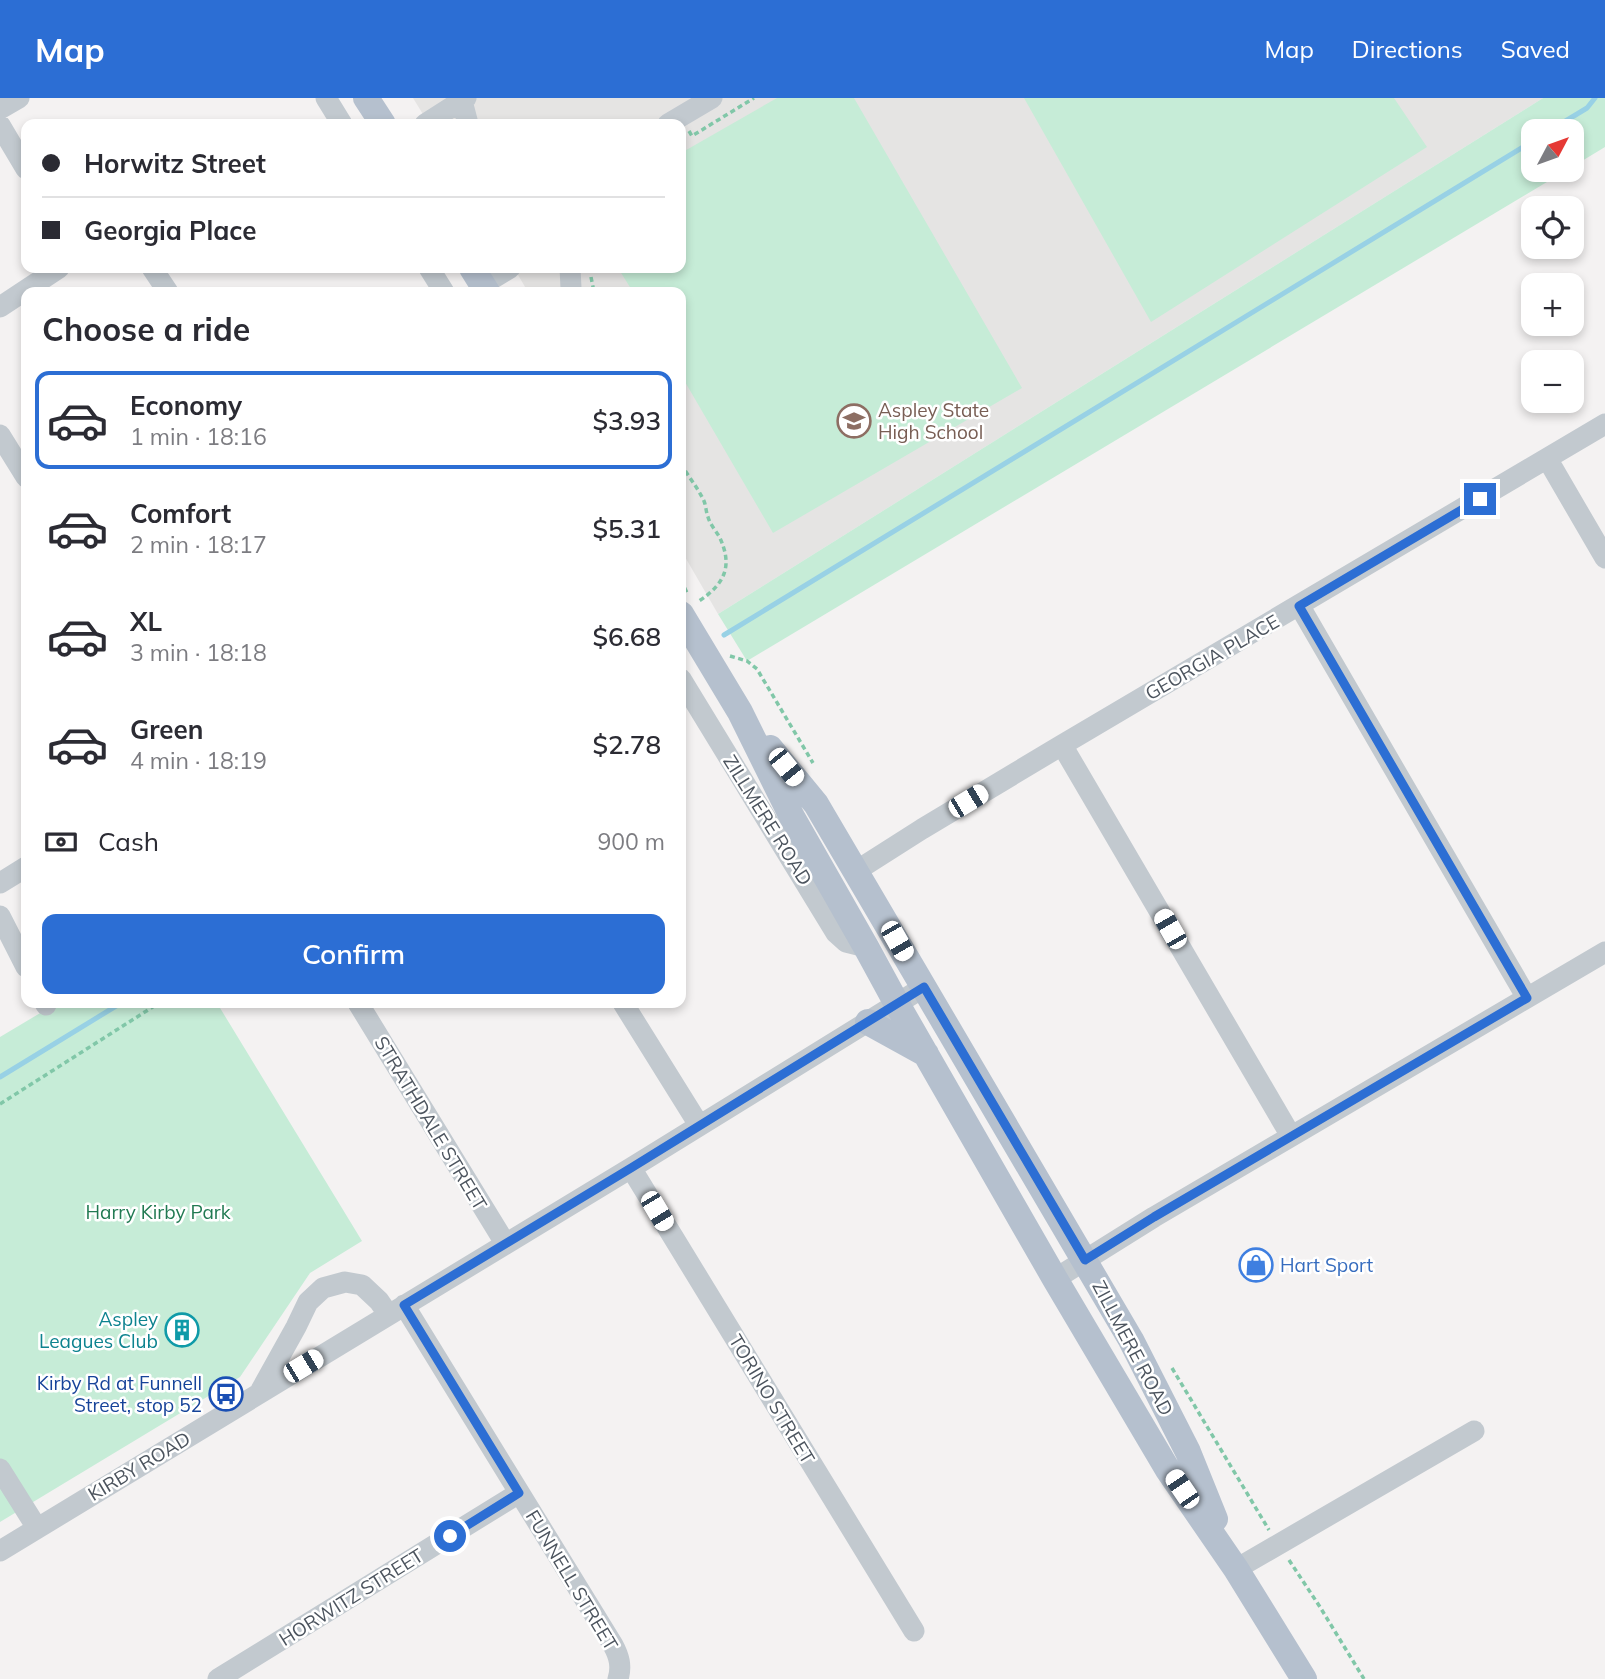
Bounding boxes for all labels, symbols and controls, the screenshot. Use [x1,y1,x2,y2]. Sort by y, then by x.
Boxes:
text: Map [35,29,105,70]
text: Map [1264,34,1314,64]
text: Directions [1352,34,1463,64]
text: Saved [1501,34,1570,64]
north arrow [1521,119,1584,182]
map controls [1521,119,1584,413]
text: Horwitz Street [84,147,266,180]
button: locate [1521,196,1584,259]
text: Georgia Place [84,214,256,247]
button: + [1521,273,1584,336]
text: Choose a ride [42,309,250,349]
button: − [1521,350,1584,413]
icon: car [46,389,109,452]
text: Economy [130,389,242,422]
place label: Aspley State High School [878,398,989,444]
school or university icon: Aspley State High School [835,402,873,440]
text: $3.93 [592,404,661,437]
text: 1 min · 18:16 [130,422,267,451]
route end [1464,483,1496,515]
icon: car [46,497,109,560]
text: Comfort [130,497,231,530]
text: $5.31 [592,512,661,545]
text: 2 min · 18:17 [130,530,267,559]
icon: car [46,605,109,668]
text: XL [130,605,162,638]
street label: GEORGIA PLACE [1141,609,1283,705]
text: $6.68 [592,620,661,653]
text: 3 min · 18:18 [130,638,267,667]
icon: car [46,713,109,776]
text: Green [130,713,203,746]
text: $2.78 [592,728,661,761]
car [765,744,808,790]
text: 4 min · 18:19 [130,746,267,775]
street label: ZILLMERE ROAD [718,750,818,890]
car [945,781,992,821]
icon: cash [42,823,80,861]
text: Cash [98,825,159,858]
text: 900 m [597,827,665,856]
car [1151,906,1190,952]
button: Confirm [42,914,665,994]
car [878,918,917,964]
street label: STRATHDALE STREET [370,1032,493,1215]
car [638,1188,677,1234]
park label: Harry Kirby Park [85,1200,231,1224]
shop icon: Hart Sport [1237,1246,1275,1284]
place label: Hart Sport [1280,1253,1373,1277]
street label: ZILLMERE ROAD [1087,1276,1179,1420]
place label: Aspley Leagues Club [39,1307,158,1353]
building icon: Aspley Leagues Club [163,1311,201,1349]
street label: TORINO STREET [724,1330,820,1469]
car [280,1346,327,1386]
place label: Kirby Rd at Funnell Street, stop 52 [37,1371,202,1417]
bus stop icon: Kirby Rd at Funnell Street, stop 52 [207,1375,245,1413]
street label: KIRBY ROAD [84,1426,194,1506]
car [1162,1466,1203,1512]
street label: FUNNELL STREET [521,1505,624,1655]
route start [434,1520,466,1552]
street label: HORWITZ STREET [274,1543,428,1651]

